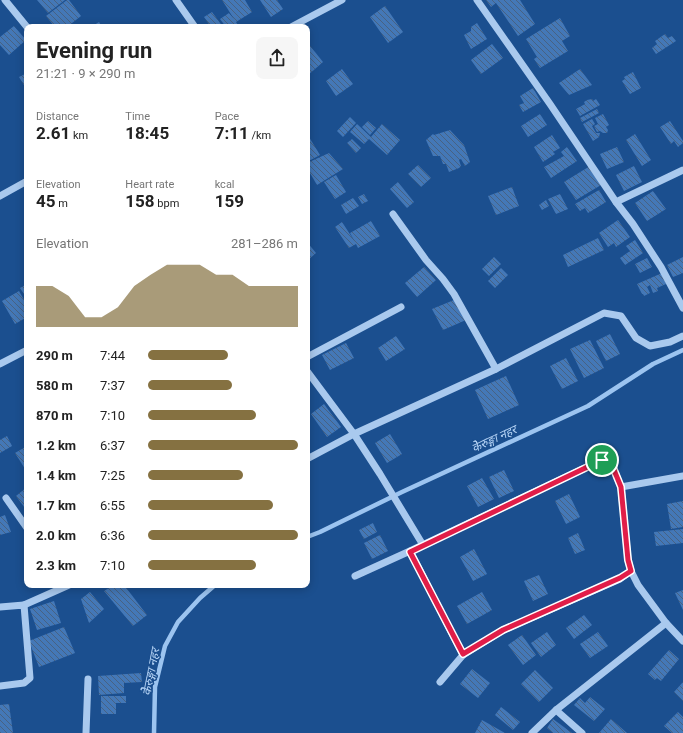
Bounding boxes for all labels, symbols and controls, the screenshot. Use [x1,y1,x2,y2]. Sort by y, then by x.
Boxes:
button: share [256,37,298,79]
text: Evening run [36,38,152,63]
text: 21:21 · 9 × 290 m [36,66,135,81]
text: Distance [36,110,79,123]
text: Time [125,110,150,123]
text: Pace [215,110,239,123]
text: 2.61 [36,123,70,143]
text: 18:45 [125,123,169,143]
text: 7:11 [215,123,249,143]
text: km [70,129,88,142]
text: /km [249,129,271,142]
text: Elevation [36,178,81,191]
text: Heart rate [125,178,174,191]
text: kcal [215,178,235,191]
text: 45 [36,191,56,211]
text: 158 [125,191,155,211]
text: 159 [215,191,244,211]
text: m [56,197,68,210]
text: bpm [155,197,179,210]
text: Elevation [36,236,89,251]
text: 281–286 m [231,236,298,251]
text: 290 m [36,348,73,363]
text: 7:44 [100,348,125,363]
text: 580 m [36,378,73,393]
text: 7:37 [100,378,125,393]
text: 870 m [36,408,73,423]
text: 7:10 [100,408,125,423]
water label: केेरुङ्गा नहर [469,422,521,455]
text: 1.2 km [36,438,76,453]
text: 6:37 [100,438,125,453]
pin [585,443,619,477]
icon: arrive [591,449,613,471]
text: 1.4 km [36,468,76,483]
text: 7:25 [100,468,125,483]
text: 1.7 km [36,498,76,513]
text: 6:55 [100,498,125,513]
text: 2.0 km [36,528,76,543]
text: 6:36 [100,528,125,543]
text: 2.3 km [36,558,76,573]
text: 7:10 [100,558,125,573]
water label: केेरुङ्गा नहर [140,645,163,697]

